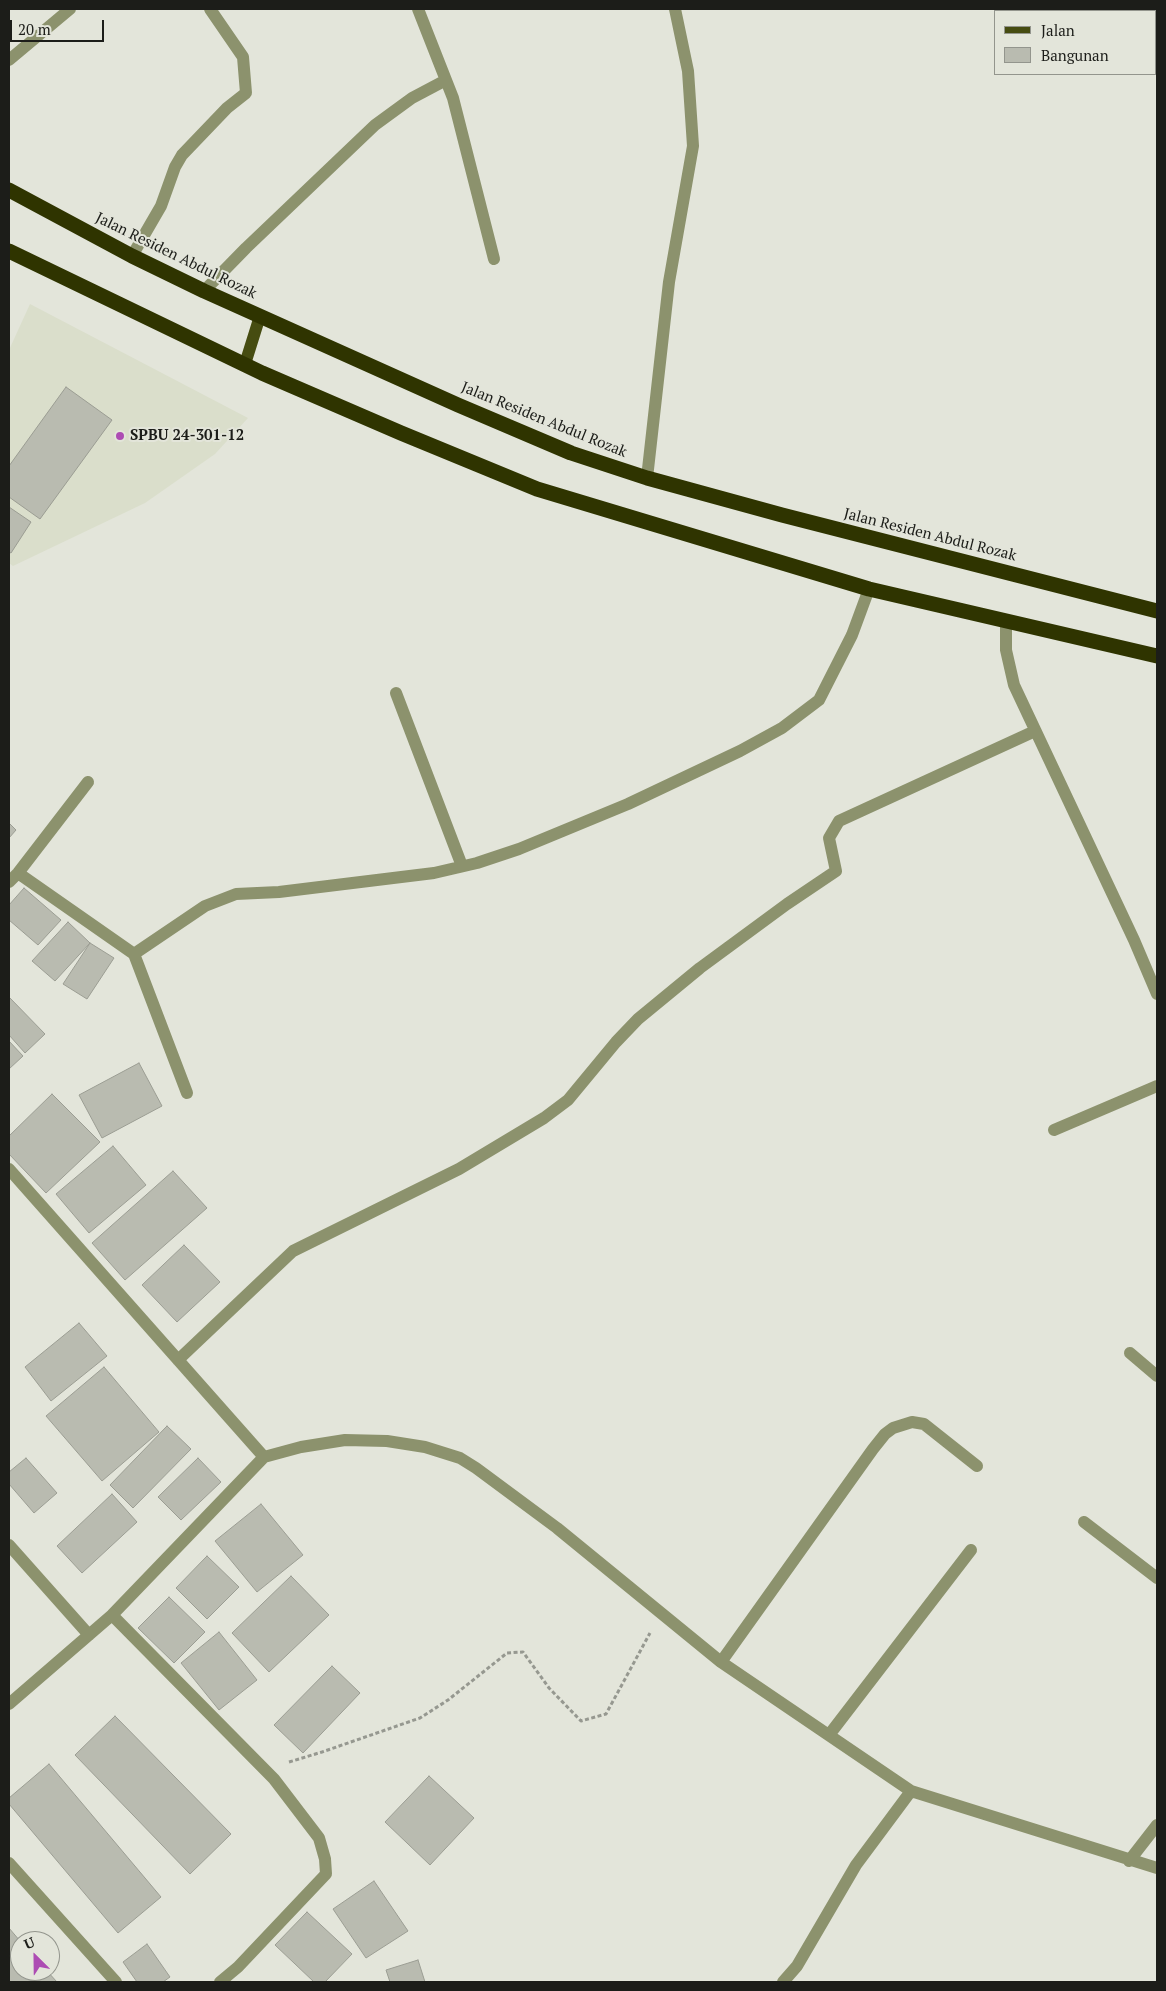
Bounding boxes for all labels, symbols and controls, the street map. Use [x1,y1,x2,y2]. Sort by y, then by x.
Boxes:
scale bar [12,10,106,42]
legend [994,10,1156,75]
text: 20 m [18,19,51,39]
text: Jalan [1041,20,1075,40]
text: Bangunan [1041,45,1109,65]
street label: Jalan Residen Abdul Rozak [92,209,260,303]
street label: Jalan Residen Abdul Rozak [459,378,629,462]
place label: SPBU 24-301-12 [130,427,244,445]
marker: SPBU 24-301-12 [114,430,126,442]
street label: Jalan Residen Abdul Rozak [842,505,1018,565]
north arrow [10,1931,60,1981]
text: U [21,1932,38,1953]

